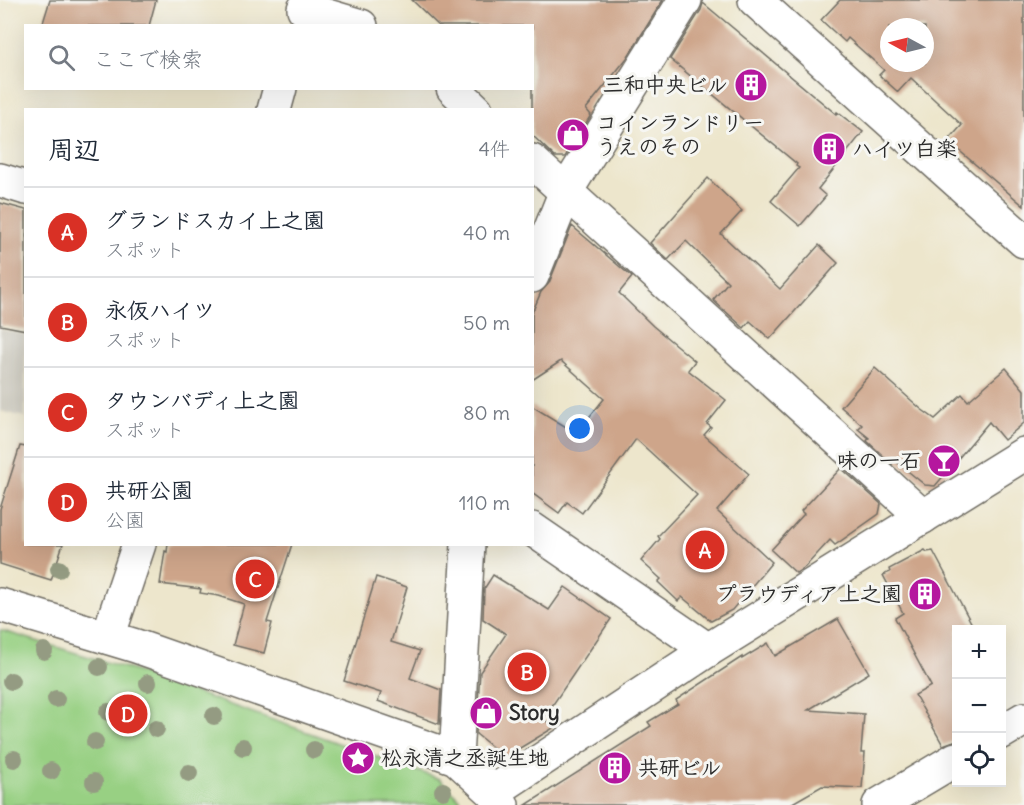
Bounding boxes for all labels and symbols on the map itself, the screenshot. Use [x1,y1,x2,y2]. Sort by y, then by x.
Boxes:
north arrow [880,18,934,72]
building icon: 三和中央ビル [733,67,769,103]
place label: 三和中央ビル [602,71,728,98]
place label: コインランドリー うえのその [596,109,764,160]
shop icon: コインランドリー うえのその [555,117,591,153]
building icon: ハイツ白楽 [811,131,847,167]
place label: ハイツ白楽 [852,135,957,162]
your location [565,414,594,443]
bar icon: 味の一石 [926,443,962,479]
place label: 味の一石 [837,447,921,474]
pin: A [686,528,724,572]
pin: C [236,556,274,602]
building icon: プラウディア上之園 [907,576,943,612]
place label: プラウディア上之園 [716,580,902,607]
pin: B [508,650,546,694]
pin: D [108,692,148,736]
shop icon: Story [468,695,504,731]
place label: Story [509,699,560,726]
place icon: 松永清之丞誕生地 [340,740,376,776]
place label: 松永清之丞誕生地 [381,744,549,771]
building icon: 共研ビル [597,750,633,786]
place label: 共研ビル [638,754,722,781]

